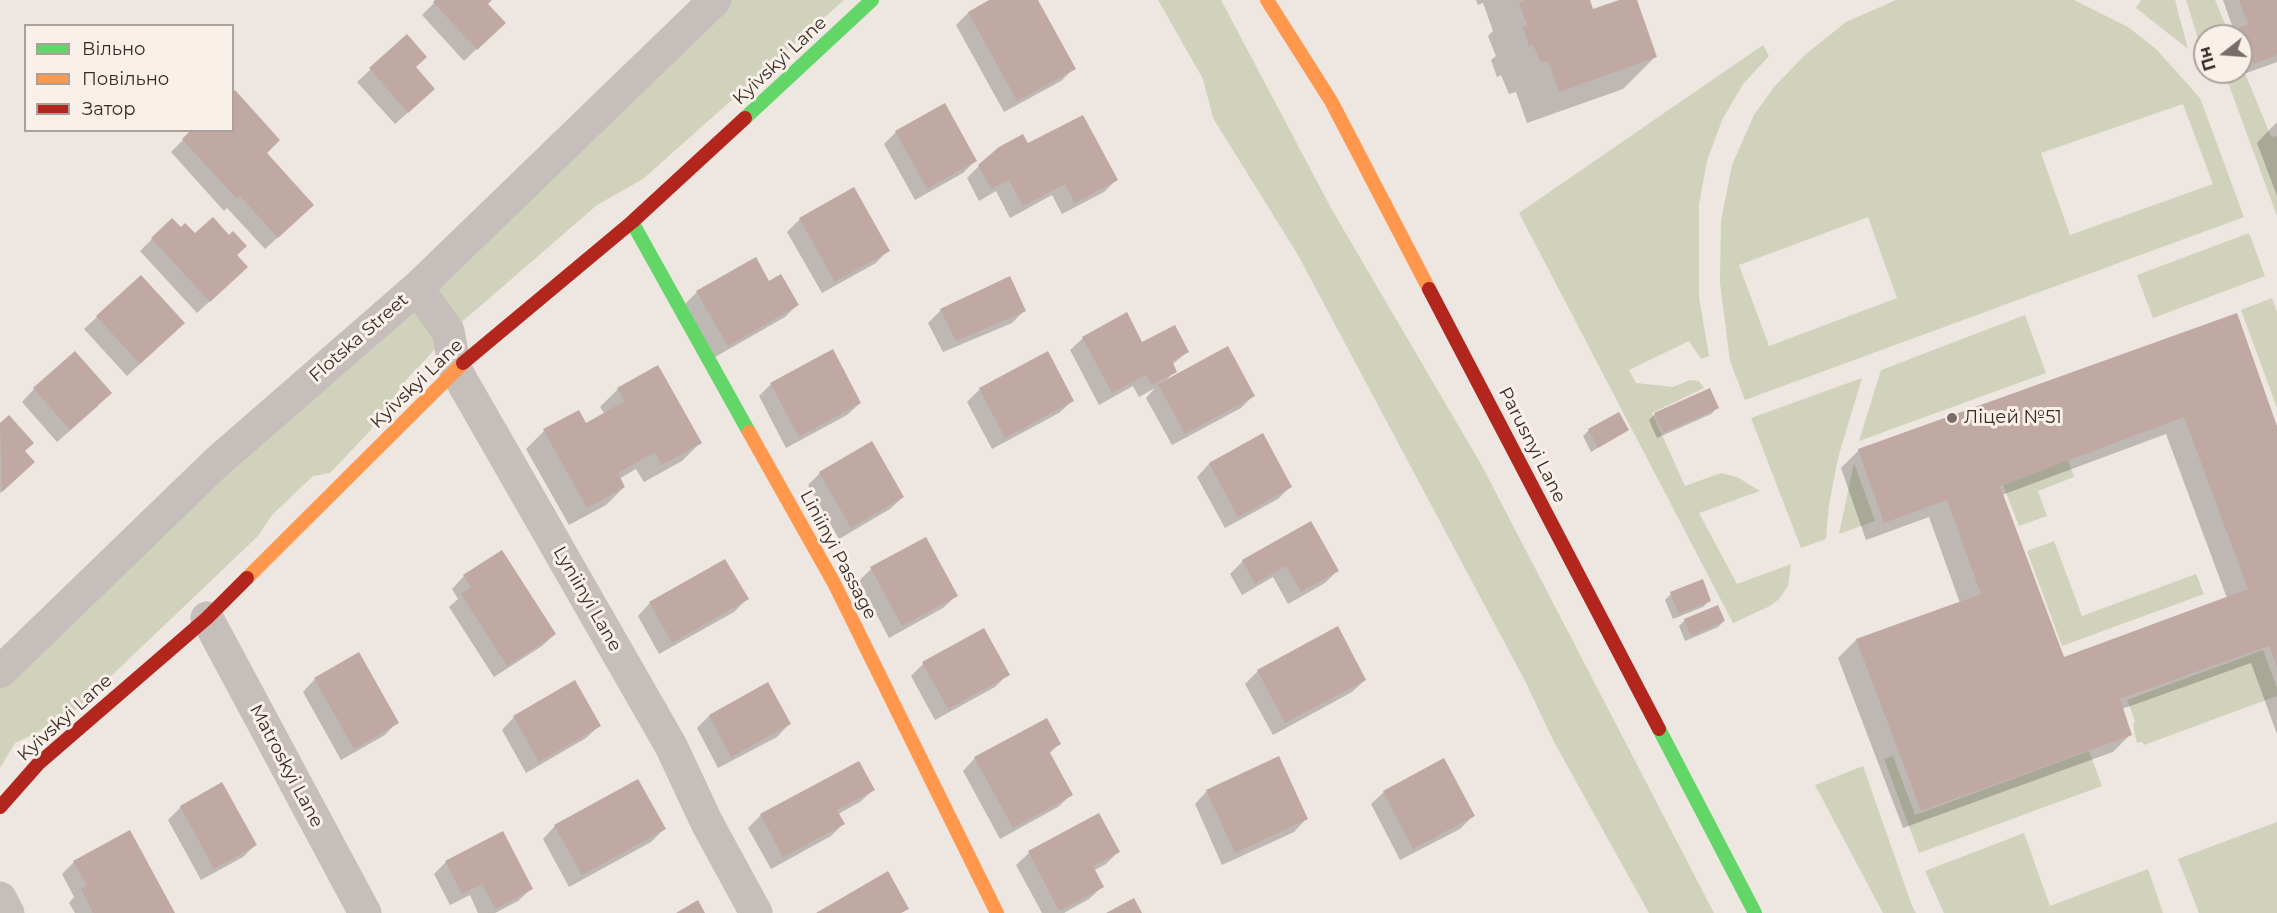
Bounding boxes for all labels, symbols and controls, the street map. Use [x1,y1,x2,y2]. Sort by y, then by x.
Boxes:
street label: Kyivskyi Lane [729,12,831,110]
legend [24,24,234,132]
north arrow [2193,24,2253,84]
text: Вільно [82,38,146,60]
text: Пн [2195,45,2220,73]
text: Повільно [82,68,169,90]
text: Затор [82,98,136,120]
street label: Flotska Street [305,289,413,387]
street label: Kyivskyi Lane [366,335,468,433]
street label: Parusnyi Lane [1494,384,1570,506]
place label: Ліцей №51 [1964,407,2062,429]
marker: Ліцей №51 [1945,411,1959,425]
street label: Liniinyi Passage [795,487,881,623]
street label: Lyniinyi Lane [548,543,626,655]
street label: Kyivskyi Lane [13,670,117,766]
street label: Matroskyi Lane [245,701,327,831]

